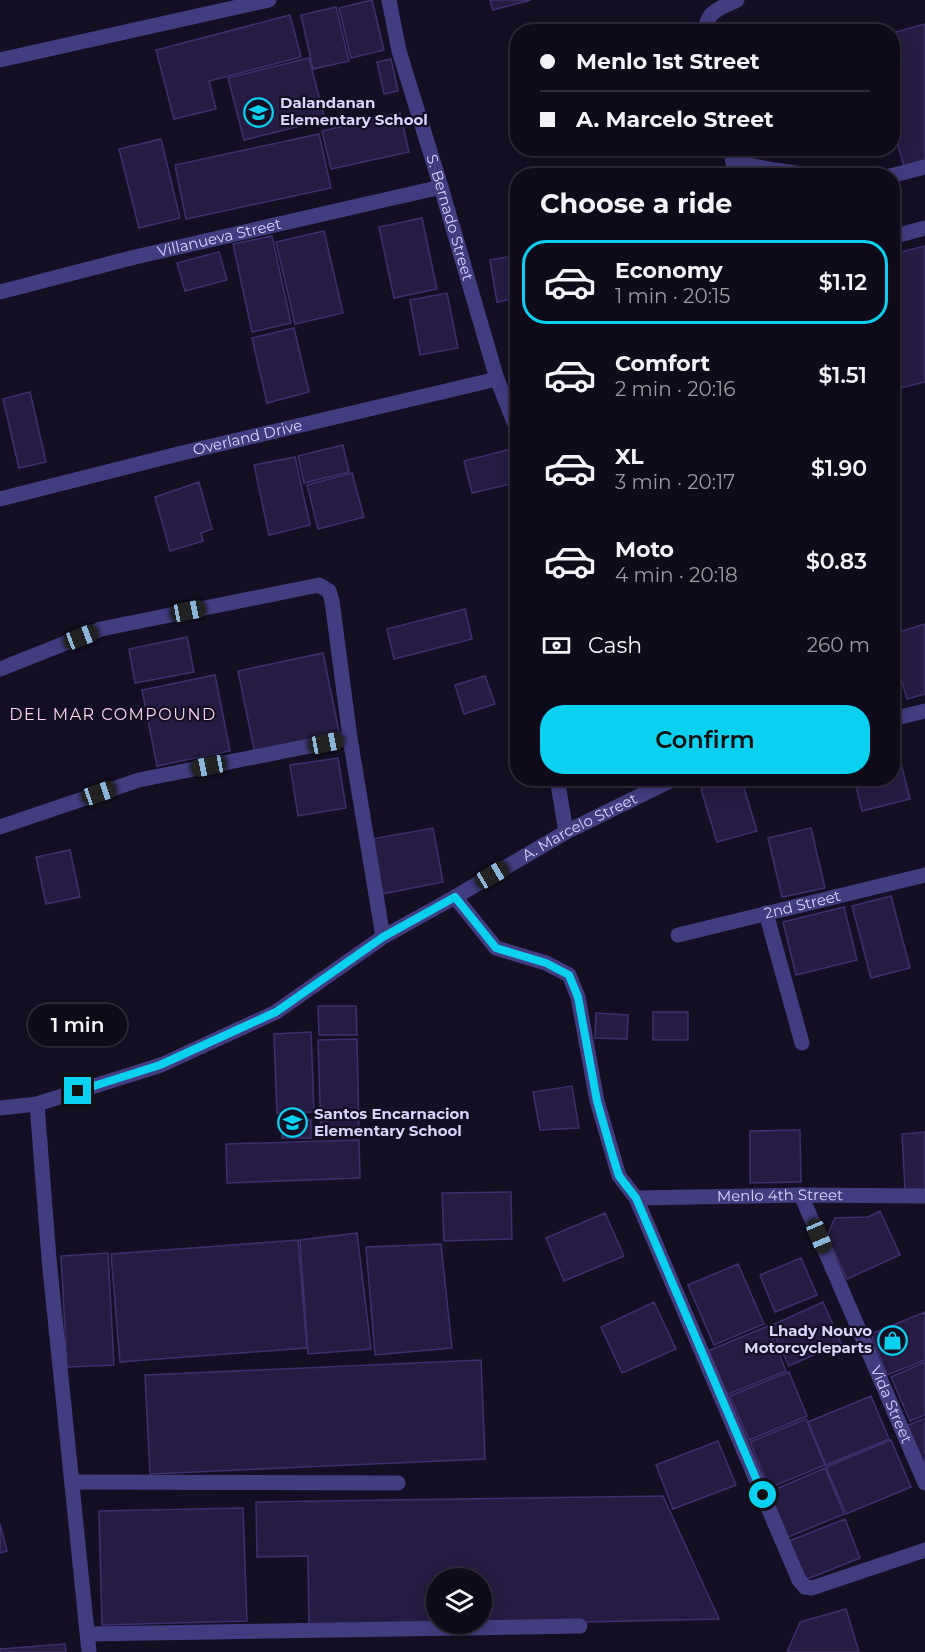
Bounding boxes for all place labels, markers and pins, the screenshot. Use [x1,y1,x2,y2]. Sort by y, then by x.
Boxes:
place label: Dalandanan Elementary School [280,93,428,129]
school or university icon: Dalandanan Elementary School [243,96,275,128]
place label: Santos Encarnacion Elementary School [314,1104,470,1140]
school or university icon: Santos Encarnacion Elementary School [277,1107,309,1139]
place label: Lhady Nouvo Motorcycleparts [744,1321,872,1357]
shop icon: Lhady Nouvo Motorcycleparts [877,1324,909,1356]

